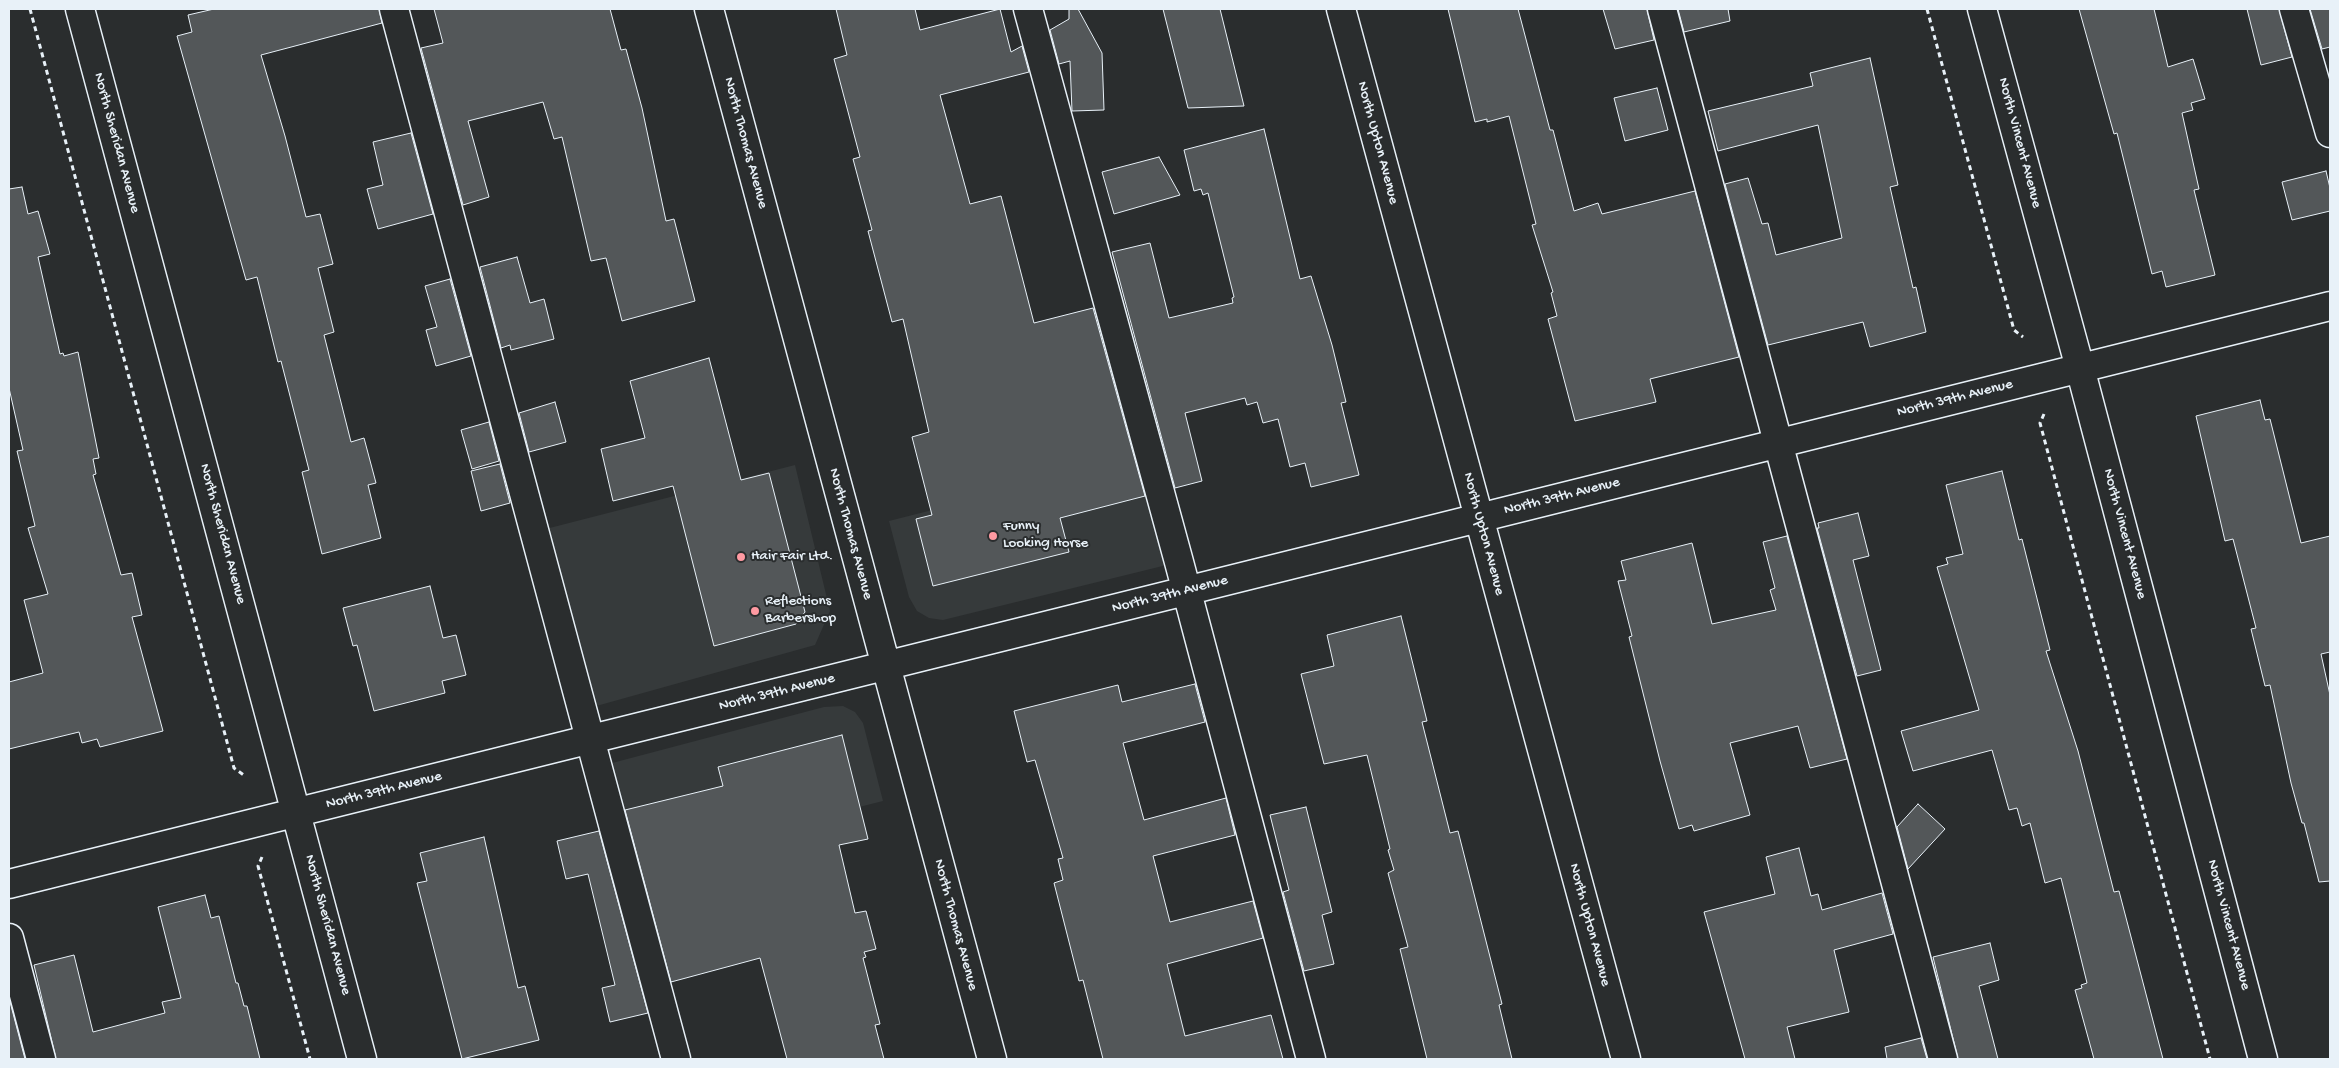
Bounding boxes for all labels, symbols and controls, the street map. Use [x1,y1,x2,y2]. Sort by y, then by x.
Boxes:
street label: North Sheridan Avenue [89,71,143,215]
street label: North Thomas Avenue [719,75,771,211]
street label: North Vincent Avenue [1993,76,2045,210]
street label: North Upton Avenue [1352,80,1402,206]
street label: North 39th Avenue [1895,376,2015,422]
street label: North Sheridan Avenue [195,462,249,606]
street label: North Thomas Avenue [824,466,876,602]
street label: North Vincent Avenue [2098,467,2150,601]
street label: North Upton Avenue [1458,471,1508,597]
street label: North 39th Avenue [1502,474,1622,520]
place label: Funny Looking Horse [1003,518,1088,553]
marker: Funny Looking Horse [987,530,999,542]
place label: Hair Fair Ltd. [751,548,833,566]
marker: Hair Fair Ltd. [735,551,747,563]
street label: North 39th Avenue [1110,572,1230,618]
place label: Reflections Barbershop [765,593,836,628]
marker: Reflections Barbershop [749,605,761,617]
street label: North 39th Avenue [717,670,837,716]
street label: North 39th Avenue [324,768,444,814]
street label: North Sheridan Avenue [300,853,354,997]
street label: North Thomas Avenue [929,857,981,993]
street label: North Vincent Avenue [2202,858,2254,992]
street label: North Upton Avenue [1564,862,1614,988]

